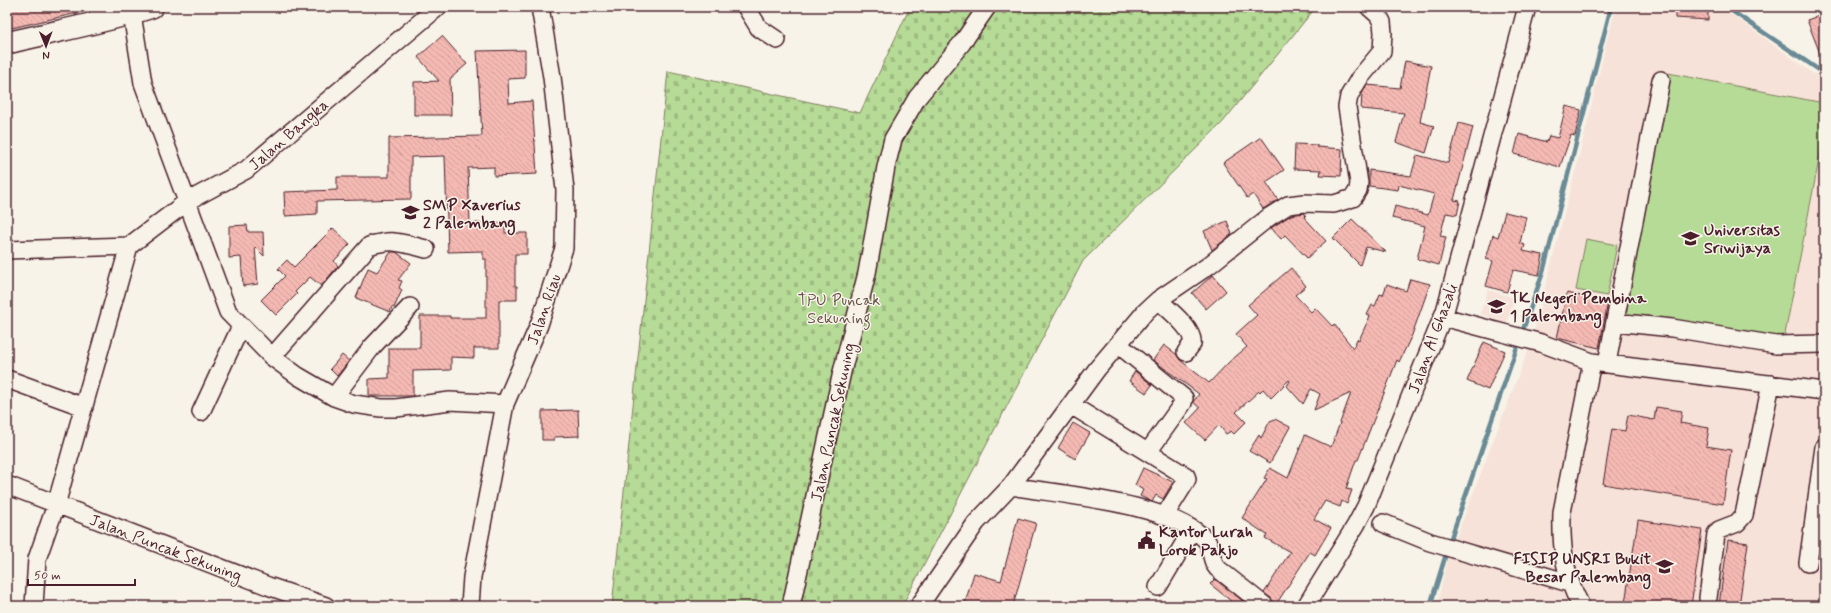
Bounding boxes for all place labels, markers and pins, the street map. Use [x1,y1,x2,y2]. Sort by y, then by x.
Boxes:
place label: SMP Xaverius 2 Palembang [423,195,522,236]
school or university icon: SMP Xaverius 2 Palembang [400,203,420,223]
place label: Universitas Sriwijaya [1704,220,1781,259]
school or university icon: Universitas Sriwijaya [1681,228,1701,248]
place label: TK Negeri Pembina 1 Palembang [1510,288,1647,329]
school or university icon: TK Negeri Pembina 1 Palembang [1487,296,1507,316]
place label: Kantor Lurah Lorok Pakjo [1159,522,1253,561]
public building icon: Kantor Lurah Lorok Pakjo [1136,530,1156,550]
place label: FISIP UNSRI Bukit Besar Palembang [1513,549,1651,590]
school or university icon: FISIP UNSRI Bukit Besar Palembang [1654,557,1674,577]

